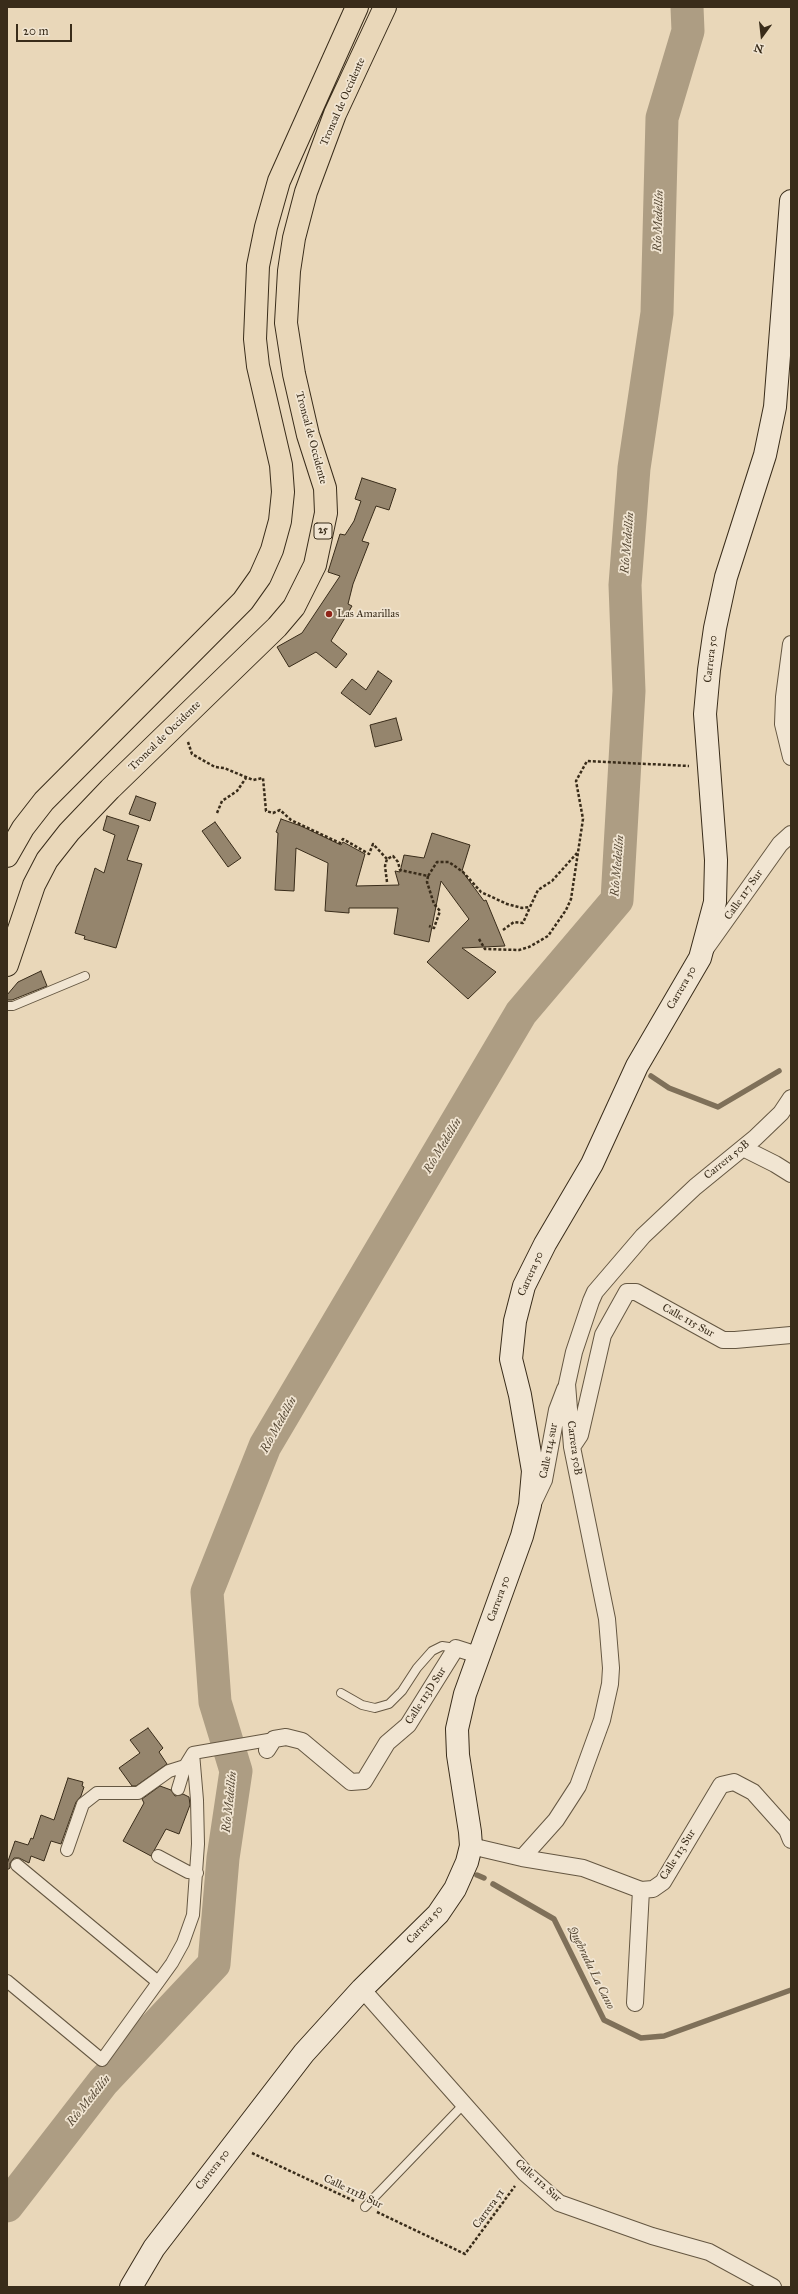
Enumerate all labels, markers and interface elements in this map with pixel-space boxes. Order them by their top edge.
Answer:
scale bar [18,16,74,42]
north arrow [742,16,782,56]
text: 20 m [23,24,49,38]
text: N [753,41,765,56]
street label: Troncal de Occidente [318,56,368,148]
water label: Río Medellín [651,190,667,252]
street label: Troncal de Occidente [292,390,330,486]
water label: Río Medellín [618,512,638,574]
road number: 25 [314,523,332,539]
place label: Las Amarillas [337,607,399,621]
marker: Las Amarillas [324,609,334,619]
street label: Carrera 50 [702,635,720,683]
street label: Troncal de Occidente [126,698,204,774]
water label: Río Medellín [608,835,628,897]
street label: Calle 117 Sur [722,867,766,923]
street label: Carrera 50 [664,964,700,1012]
water label: Río Medellín [421,1116,465,1176]
street label: Carrera 50B [702,1138,752,1182]
street label: Carrera 50 [515,1250,547,1298]
street label: Calle 115 Sur [660,1301,716,1341]
water label: Río Medellín [258,1395,300,1455]
street label: Carrera 50B [564,1420,584,1476]
street label: Calle 114 sur [537,1422,561,1480]
street label: Carrera 50 [485,1574,513,1624]
street label: Calle 113D Sur [403,1665,449,1727]
water label: Río Medellín [220,1771,240,1833]
street label: Calle 113 Sur [657,1827,699,1883]
street label: Carrera 50 [404,1903,446,1947]
water label: Quebrada La Cano [565,1924,617,2012]
water label: Río Medellín [64,2073,114,2129]
street label: Carrera 50 [193,2147,233,2193]
street label: Calle 112 Sur [512,2157,564,2205]
street label: Calle 111B Sur [321,2172,385,2212]
street label: Carrera 51 [470,2187,508,2231]

